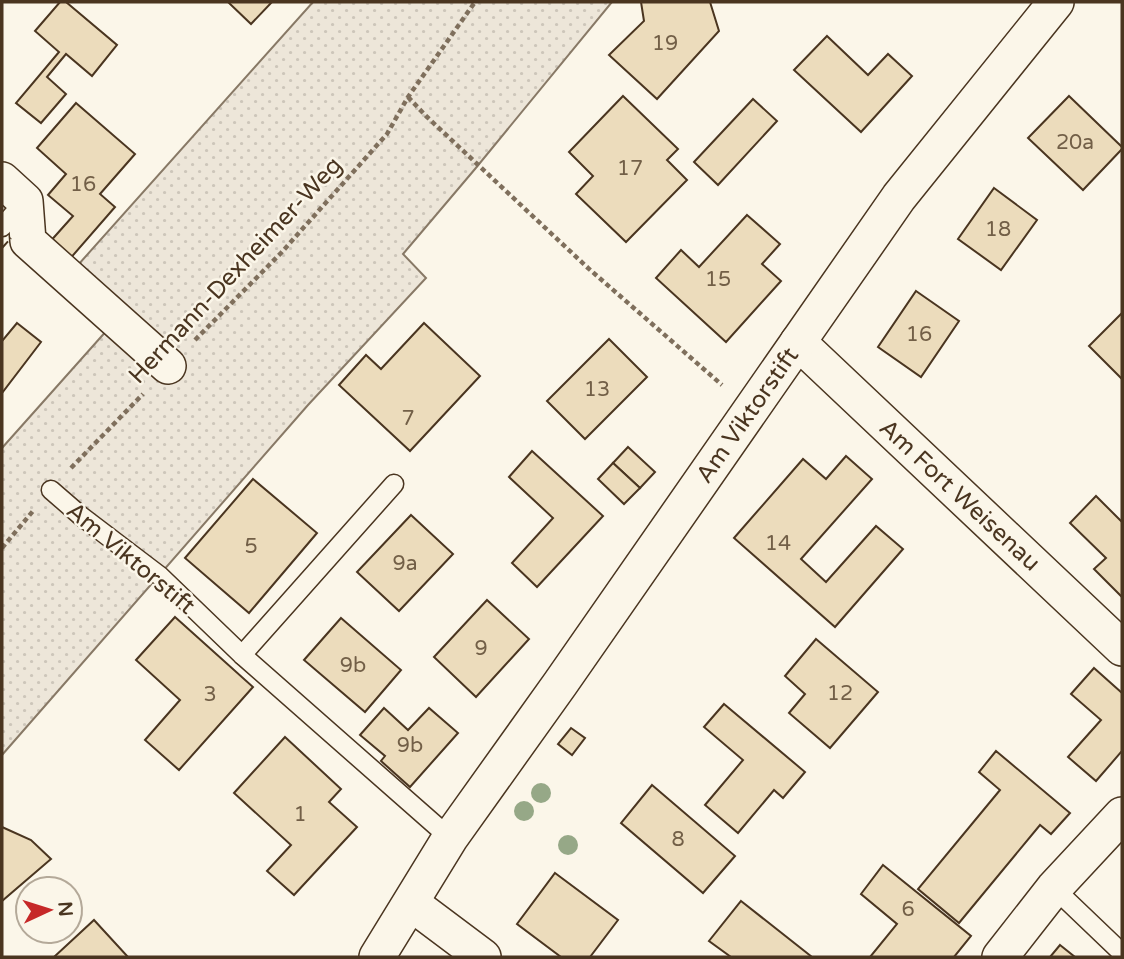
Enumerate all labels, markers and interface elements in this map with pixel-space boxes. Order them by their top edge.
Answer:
house number: 19 [652,31,678,56]
house number: 20a [1056,130,1094,155]
street label: Hermann-Dexheimer-Weg [123,151,348,390]
house number: 17 [617,156,643,181]
house number: 16 [70,172,96,197]
house number: 18 [985,217,1011,242]
house number: 15 [705,267,731,292]
house number: 16 [906,322,932,347]
street label: Am Viktorstift [690,342,805,489]
house number: 13 [584,377,610,402]
house number: 7 [401,406,415,431]
street label: Am Fort Weisenau [873,413,1046,577]
street label: Am Viktorstift [60,496,201,621]
house number: 14 [765,531,791,556]
house number: 5 [244,534,258,559]
house number: 9a [393,551,418,576]
house number: 9 [474,636,488,661]
house number: 9b [340,653,366,678]
house number: 12 [827,681,853,706]
house number: 3 [203,682,217,707]
house number: 9b [397,733,423,758]
house number: 1 [293,802,307,827]
house number: 8 [671,827,685,852]
north arrow [14,875,84,945]
house number: 6 [901,897,915,922]
text: N [53,901,76,917]

